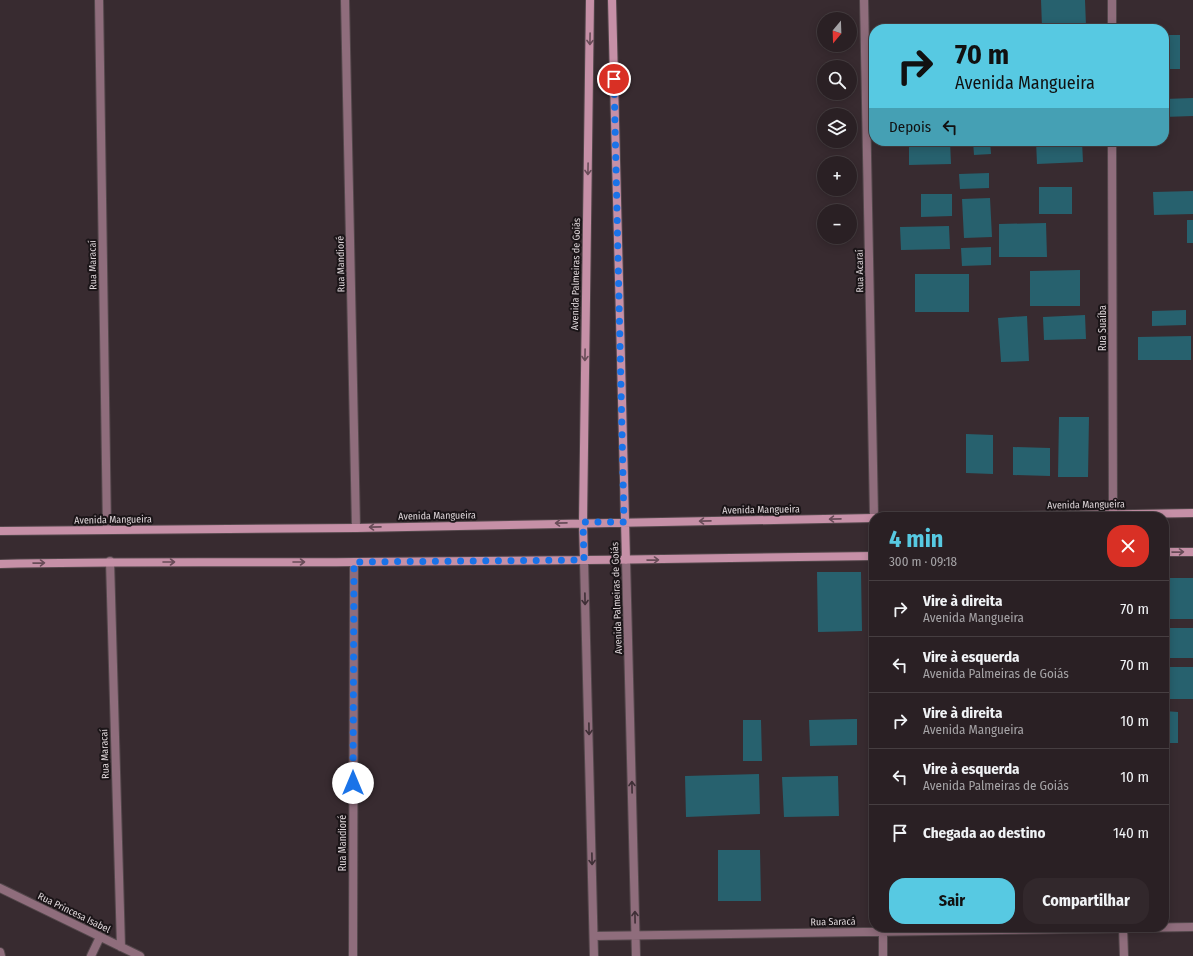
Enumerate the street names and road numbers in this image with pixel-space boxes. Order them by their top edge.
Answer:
street label: Avenida Palmeiras de Goiás [569,218,583,330]
street label: Rua Mandioré [335,236,347,292]
street label: Rua Maracaí [86,240,99,290]
street label: Rua Acaraí [853,249,866,293]
street label: Rua Suaíba [1096,305,1109,351]
street label: Avenida Mangueira [1047,498,1125,512]
street label: Avenida Mangueira [722,503,800,517]
street label: Avenida Mangueira [398,509,476,523]
street label: Avenida Mangueira [74,513,152,527]
street label: Avenida Palmeiras de Goiás [609,542,625,654]
street label: Rua Maracaí [97,729,112,779]
street label: Rua Mandioré [337,815,349,871]
street label: Rua Princesa Isabel [36,890,113,936]
street label: Rua Saracá [810,916,856,928]

